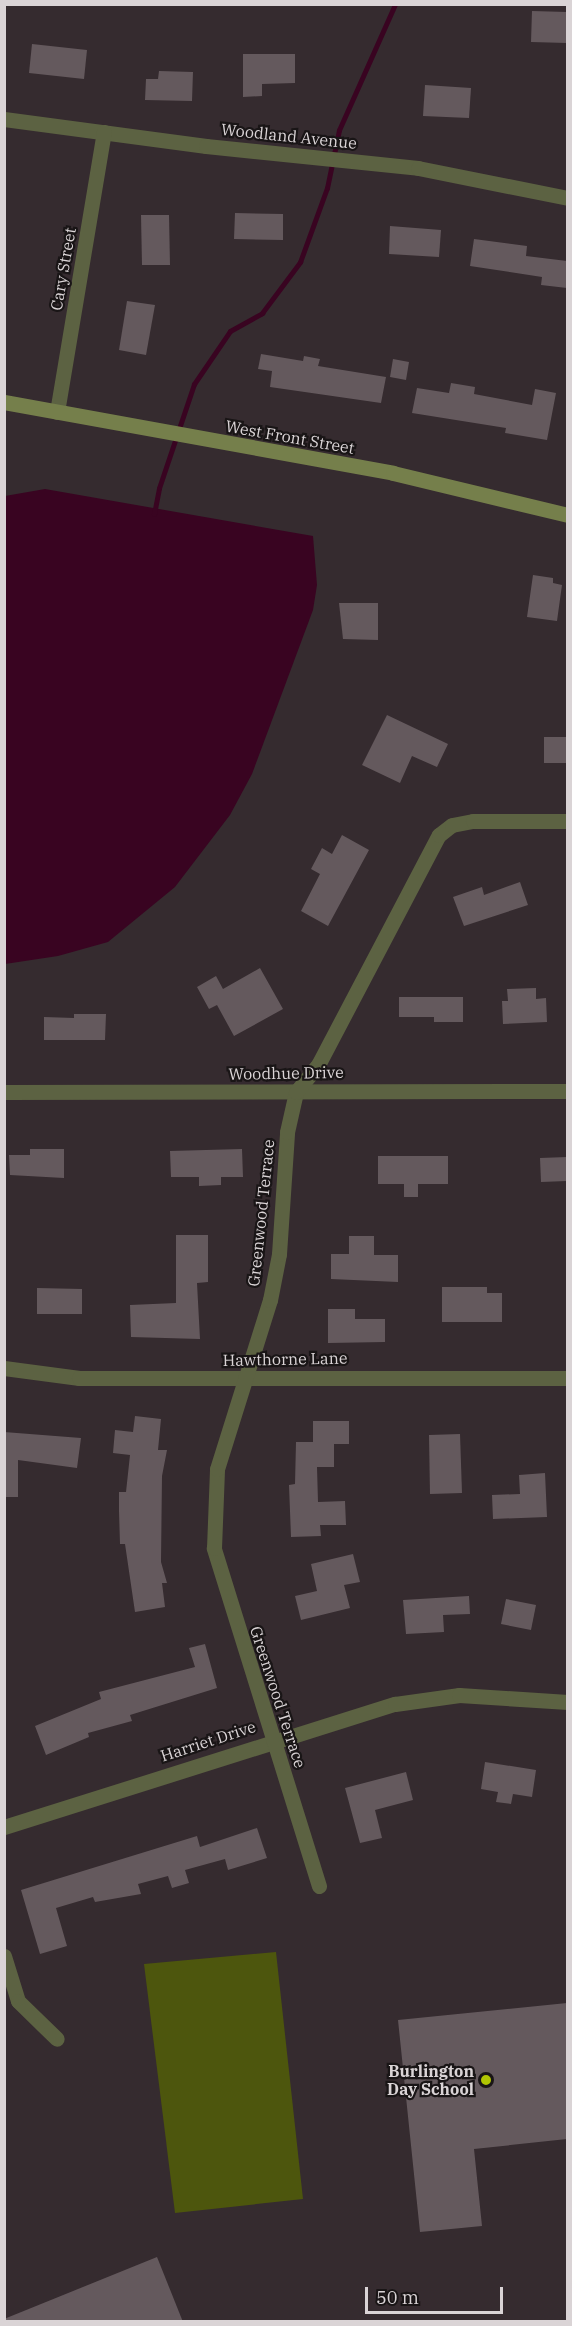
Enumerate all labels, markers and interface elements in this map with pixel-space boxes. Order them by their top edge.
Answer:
street label: Woodland Avenue [220,119,358,153]
street label: Cary Street [46,226,80,312]
street label: West Front Street [224,416,356,458]
street label: Woodhue Drive [228,1062,344,1084]
street label: Greenwood Terrace [244,1138,278,1288]
street label: Hawthorne Lane [222,1348,348,1370]
street label: Greenwood Terrace [246,1624,310,1770]
street label: Harriet Drive [158,1717,258,1765]
place label: Burlington Day School [387,2061,474,2099]
marker: Burlington Day School [479,2073,493,2087]
scale bar [368,2275,506,2313]
text: 50 m [376,2286,419,2309]

